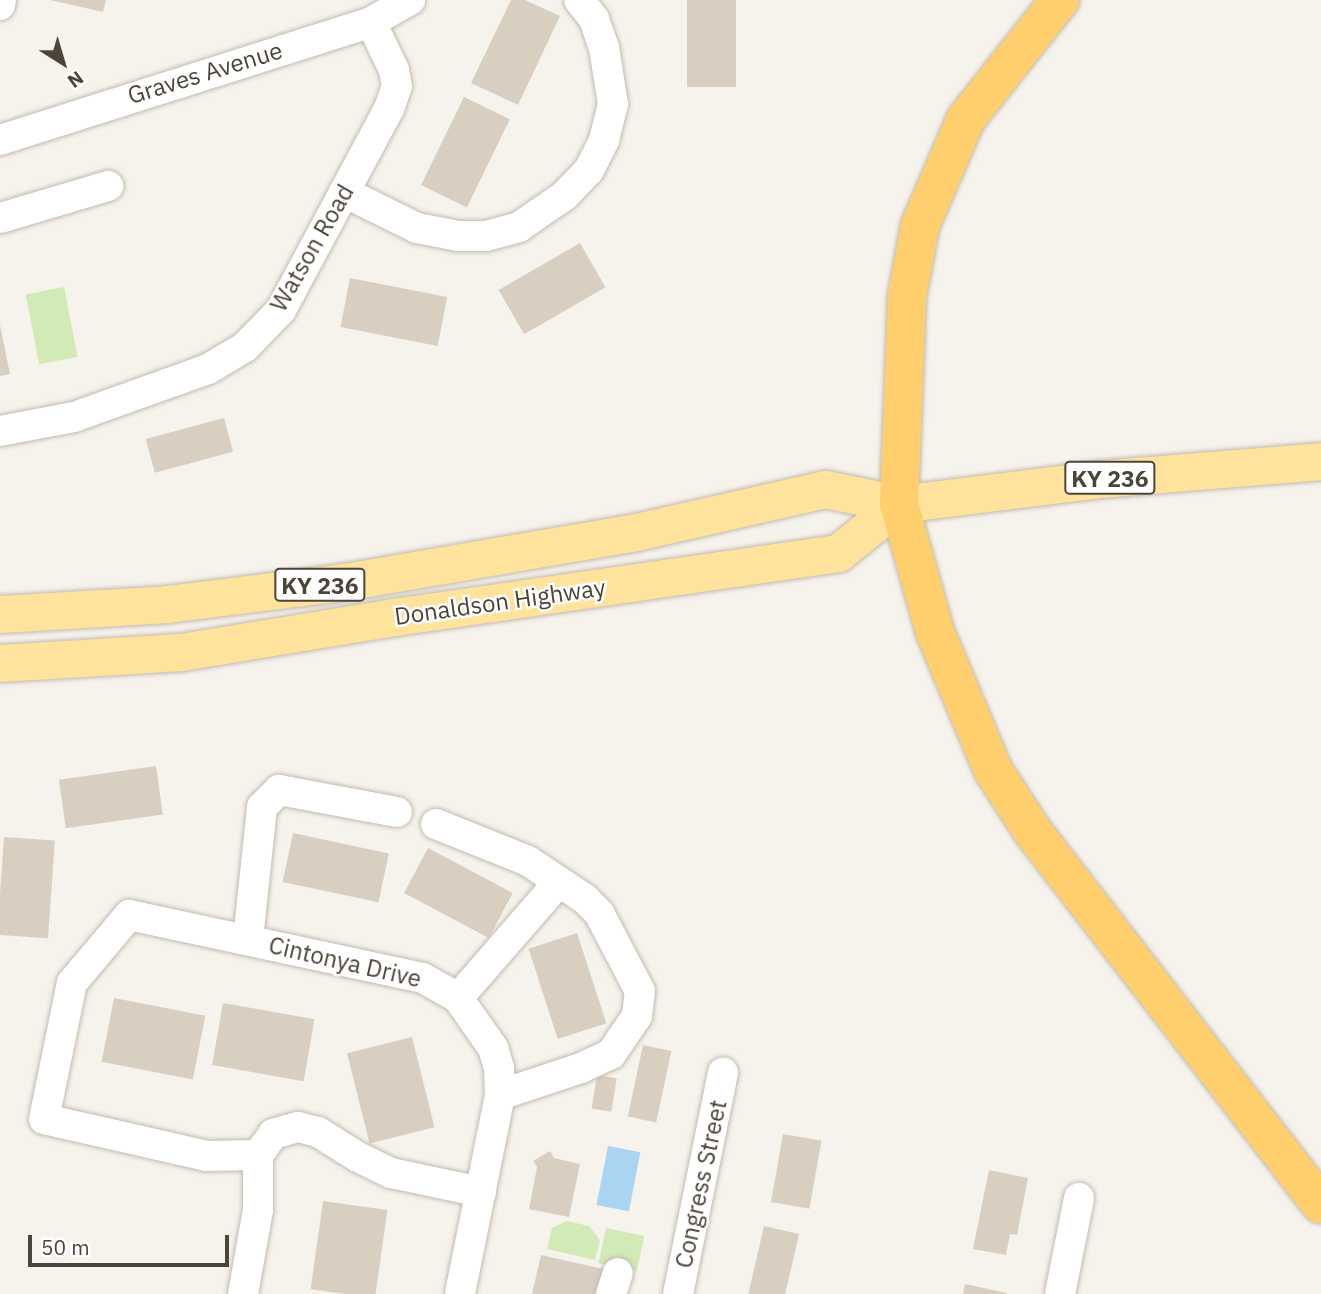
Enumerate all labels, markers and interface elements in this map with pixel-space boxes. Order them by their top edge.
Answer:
north arrow [28,28,98,98]
street label: Graves Avenue [124,36,286,110]
text: N [63,66,88,93]
street label: Watson Road [264,179,360,317]
road number: KY 236 [1063,458,1157,498]
road number: KY 236 [273,566,367,604]
street label: Donaldson Highway [393,573,607,631]
street label: Cintonya Drive [266,930,424,994]
street label: Congress Street [669,1097,733,1271]
scale bar [32,1220,233,1264]
text: 50 m [41,1233,90,1261]

